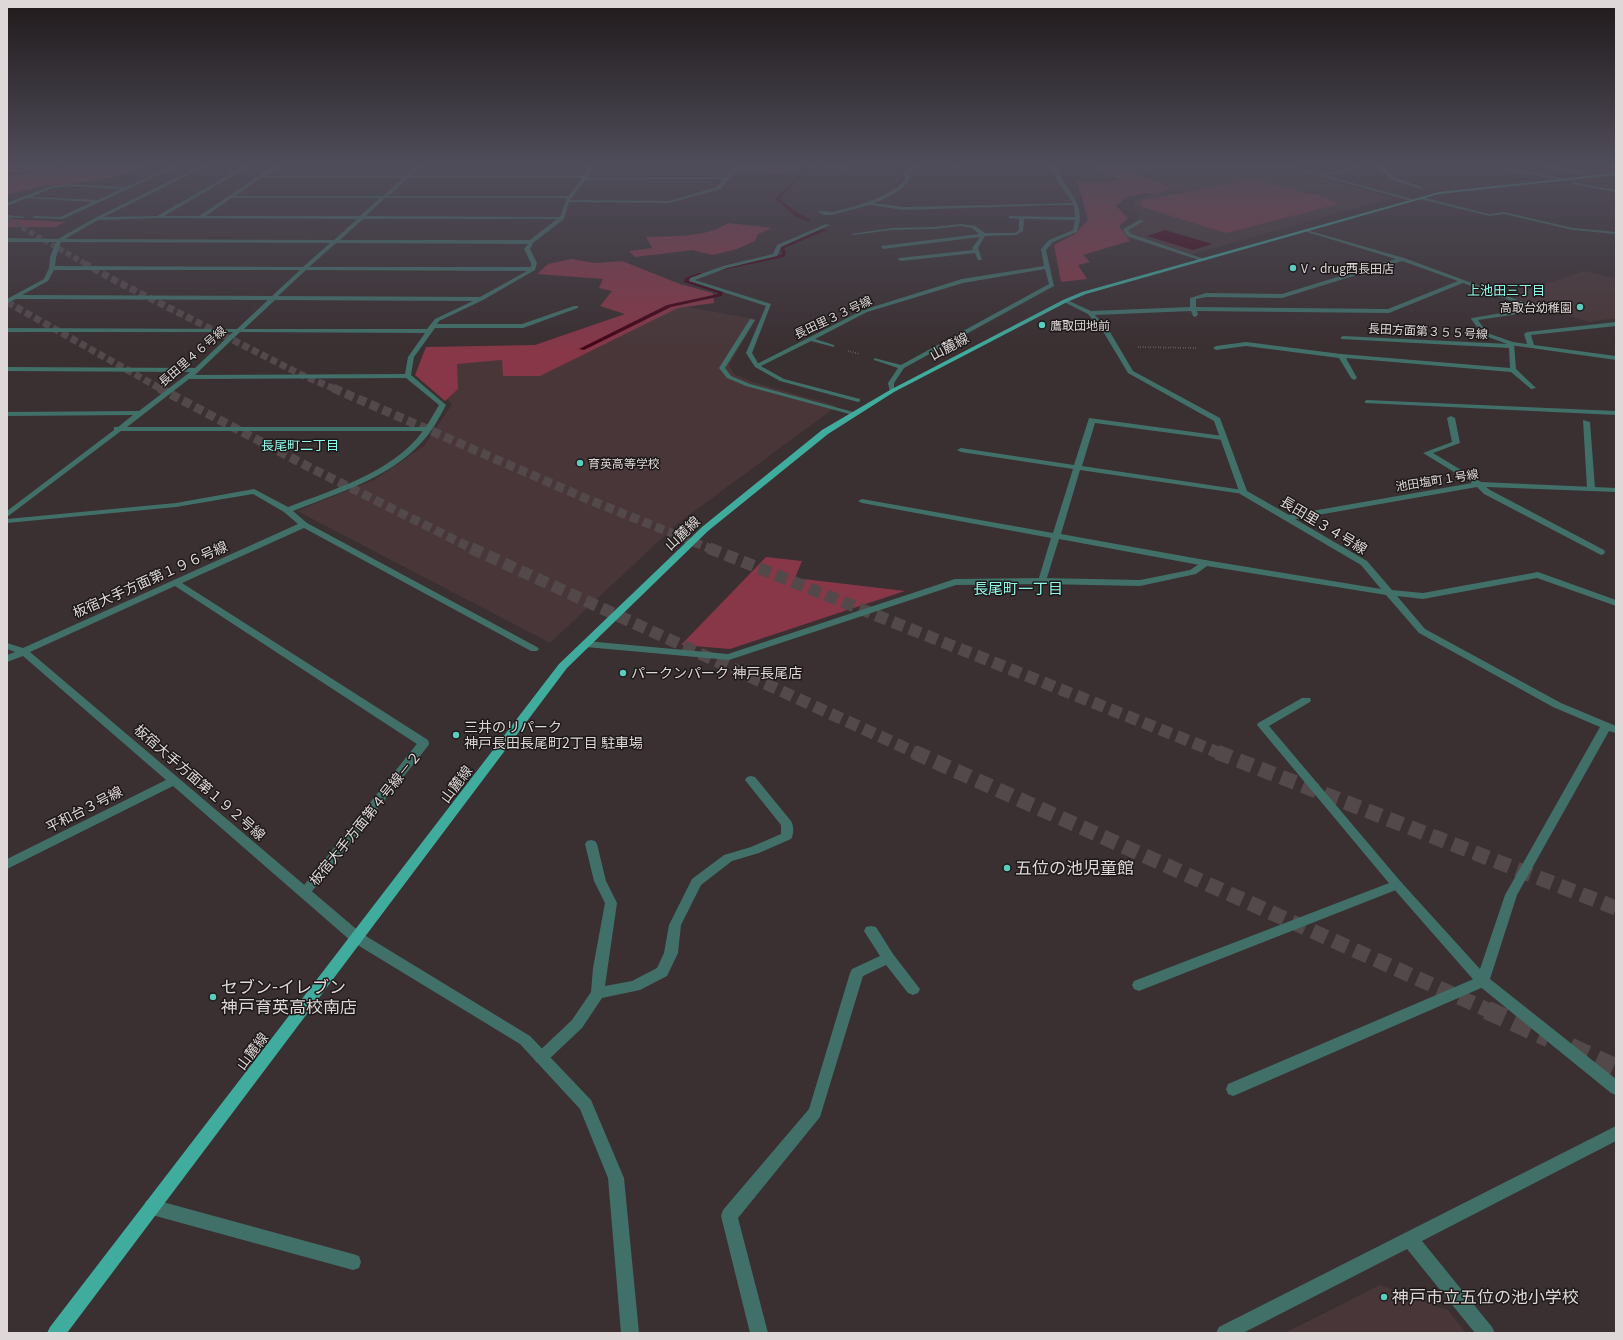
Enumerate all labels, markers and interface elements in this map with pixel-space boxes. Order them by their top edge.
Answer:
place label: V・drug西長田店 [1301,261,1394,275]
marker: V・drug西長田店 [1288,263,1298,273]
district label: 上池田三丁目 [1467,282,1545,298]
street label: 長田里３３号線 [792,293,874,341]
place label: 高取台幼稚園 [1500,300,1572,314]
marker: 高取台幼稚園 [1575,302,1585,312]
place label: 鷹取団地前 [1050,318,1110,332]
marker: 鷹取団地前 [1037,320,1047,330]
street label: 長田方面第３５５号線 [1368,321,1488,341]
street label: 長田里４６号線 [156,323,228,389]
street label: 山麓線 [927,329,971,363]
district label: 長尾町二丁目 [261,437,339,453]
place label: 育英高等学校 [588,456,660,470]
marker: 育英高等学校 [575,458,585,468]
street label: 池田塩町１号線 [1394,466,1480,494]
street label: 長田里３４号線 [1278,493,1370,557]
street label: 山麓線 [661,513,703,553]
street label: 板宿大手方面第１９６号線 [70,537,230,621]
district label: 長尾町一丁目 [973,579,1063,597]
place label: パークンパーク 神戸長尾店 [631,665,802,681]
marker: パークンパーク 神戸長尾店 [618,668,628,678]
place label: 三井のリパーク 神戸長田長尾町2丁目 駐車場 [464,719,643,752]
street label: 板宿大手方面第１９２号線 [131,721,269,843]
marker: 三井のリパーク 神戸長田長尾町2丁目 駐車場 [451,730,461,740]
street label: 板宿大手方面第４号線－２ [306,747,424,889]
street label: 山麓線 [437,762,475,806]
street label: 平和台３号線 [43,782,125,836]
place label: 五位の池児童館 [1015,858,1134,878]
marker: 五位の池児童館 [1002,863,1012,873]
place label: セブン-イレブン 神戸育英高校南店 [221,977,357,1017]
marker: セブン-イレブン 神戸育英高校南店 [208,992,218,1002]
street label: 山麓線 [233,1029,271,1073]
place label: 神戸市立五位の池小学校 [1392,1287,1579,1307]
marker: 神戸市立五位の池小学校 [1379,1292,1389,1302]

